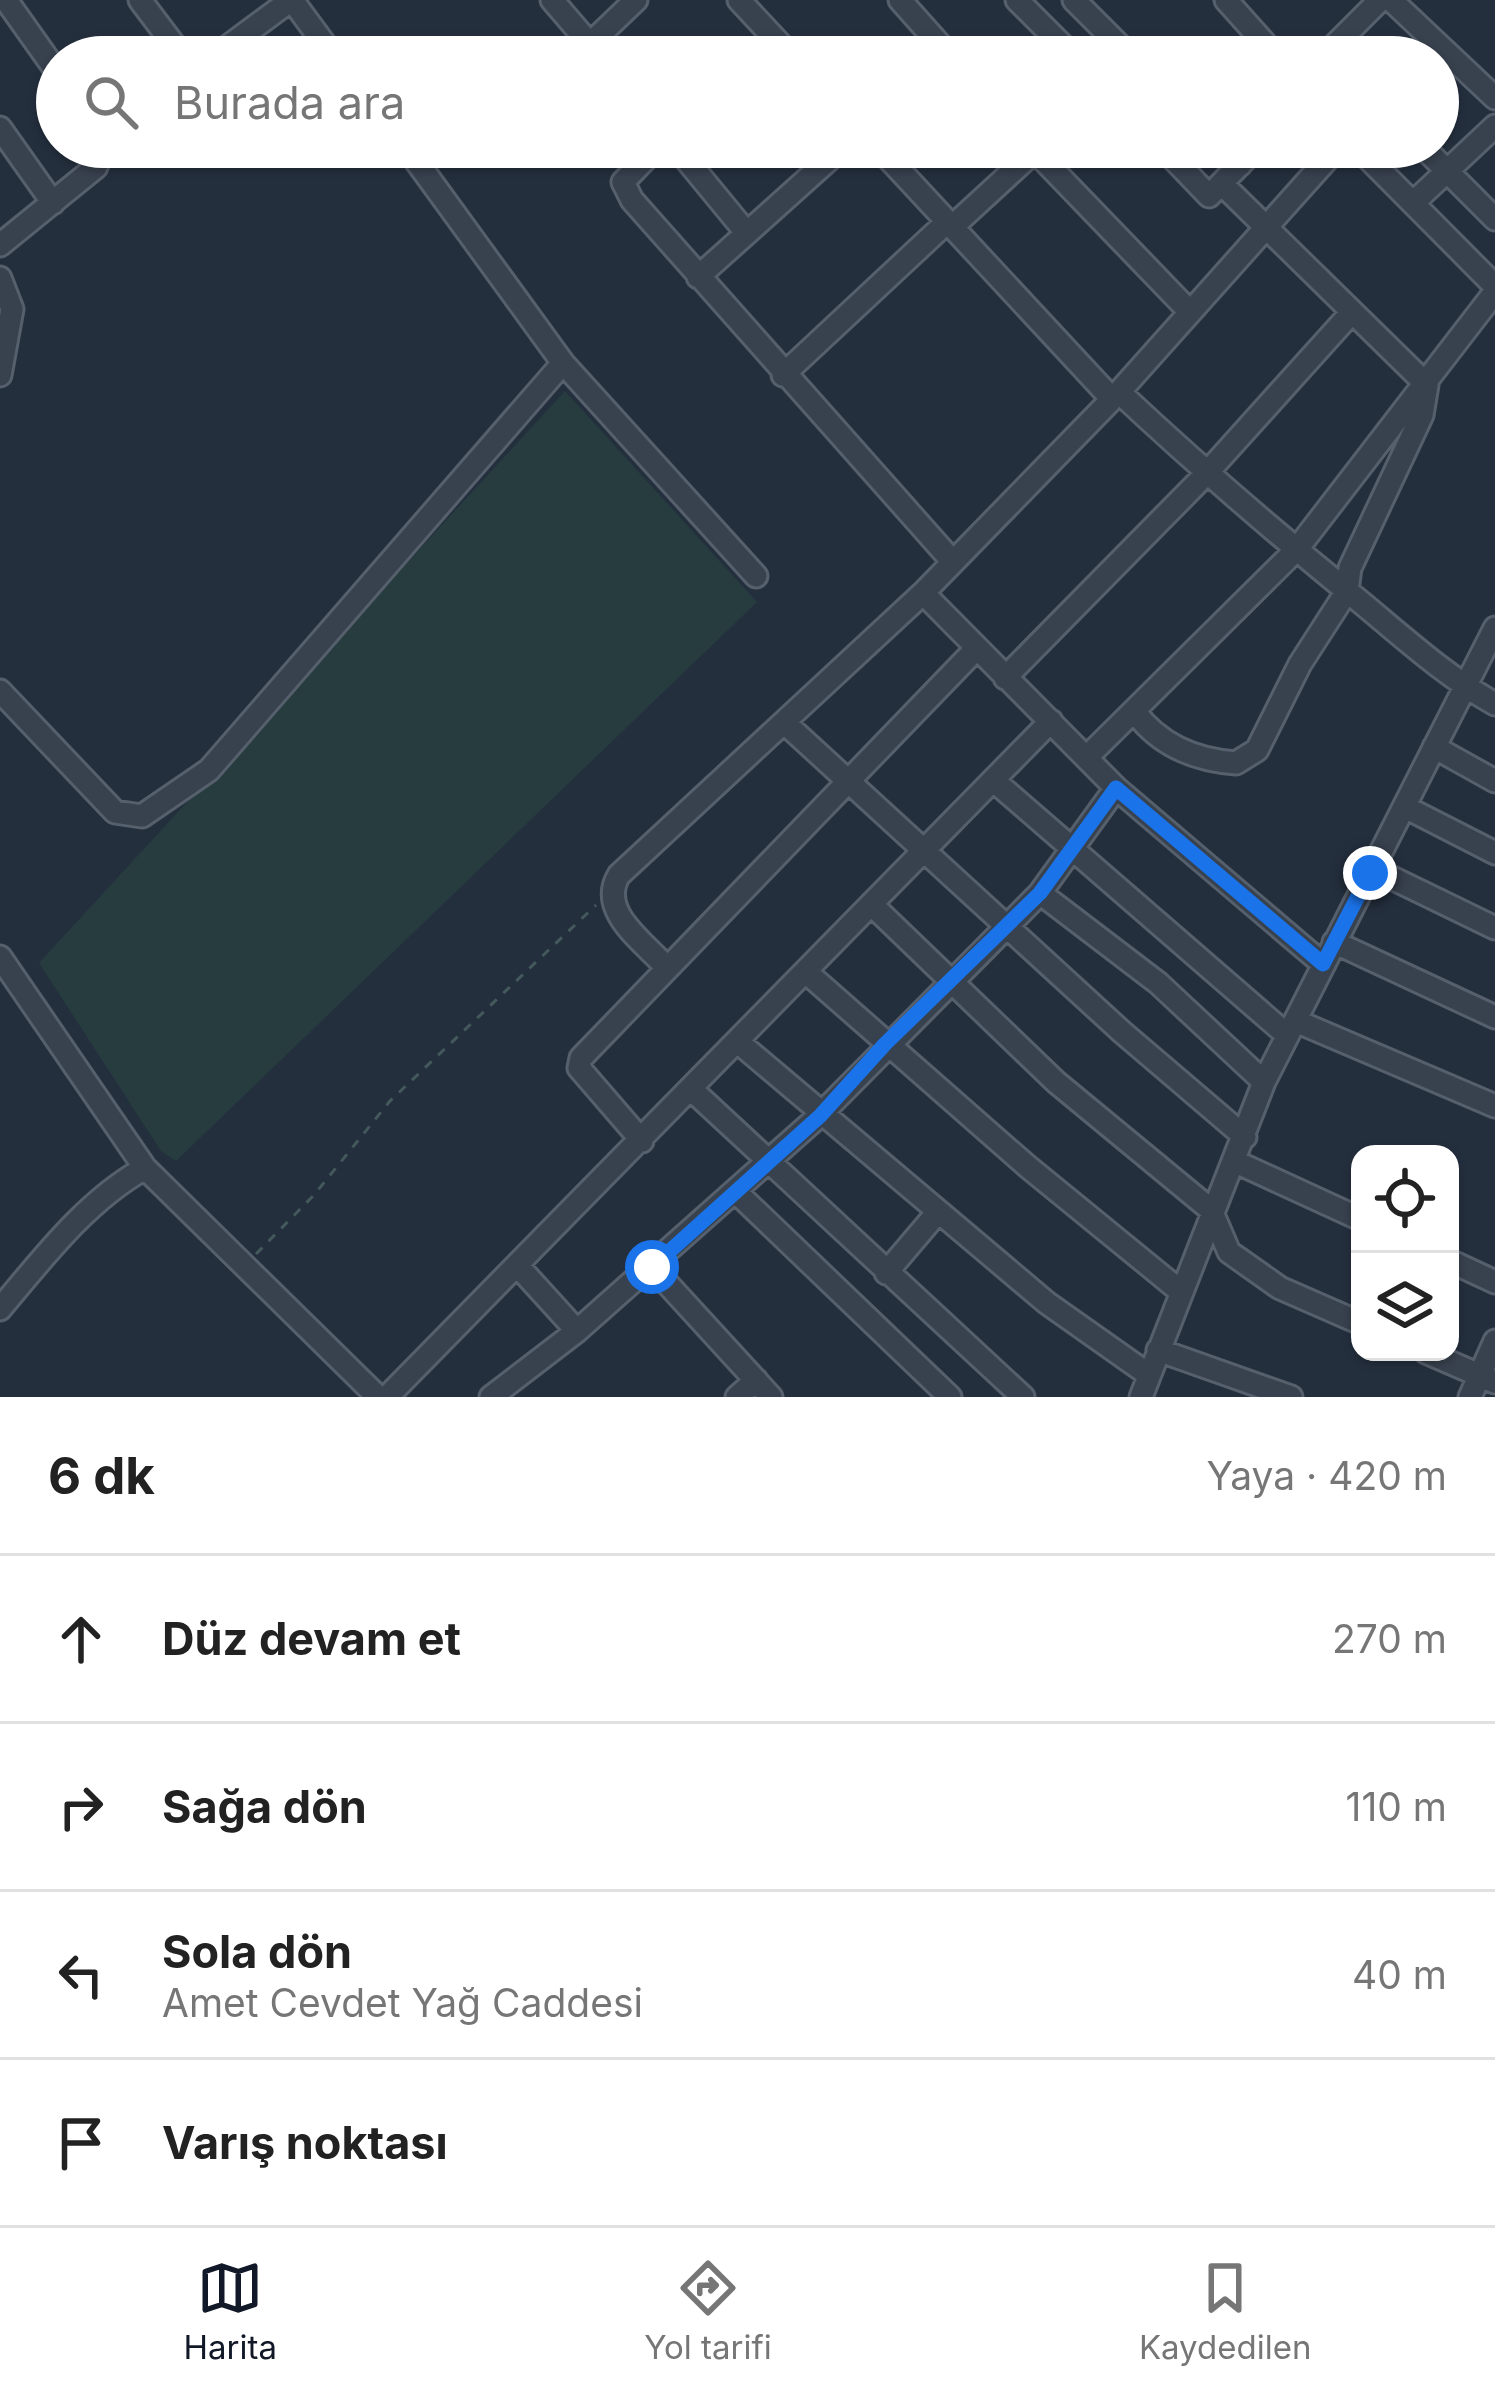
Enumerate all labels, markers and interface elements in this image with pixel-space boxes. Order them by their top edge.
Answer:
search box [36,36,1459,168]
icon: search [78,69,144,135]
text: Burada ara [174,75,405,130]
route end [1343,846,1397,900]
map controls [1351,1145,1459,1361]
button: locate [1351,1145,1459,1253]
route start [625,1240,679,1294]
button: layers [1351,1253,1459,1361]
text: 6 dk [48,1445,155,1506]
text: Yaya · 420 m [1206,1452,1447,1499]
icon: ahead [48,1606,114,1672]
text: Düz devam et [162,1611,461,1666]
text: 270 m [1332,1615,1447,1662]
icon: right [48,1774,114,1840]
text: Sağa dön [162,1779,367,1834]
text: 110 m [1346,1783,1447,1830]
text: Sola dön [162,1924,352,1979]
icon: left [48,1942,114,2008]
text: 40 m [1352,1951,1447,1998]
text: Amet Cevdet Yağ Caddesi [162,1979,643,2026]
icon: arrive [48,2110,114,2176]
text: Varış noktası [162,2115,448,2170]
tab: Harita [184,2255,277,2367]
tab: Yol tarifi [644,2255,772,2367]
tab: Kaydedilen [1139,2255,1311,2367]

